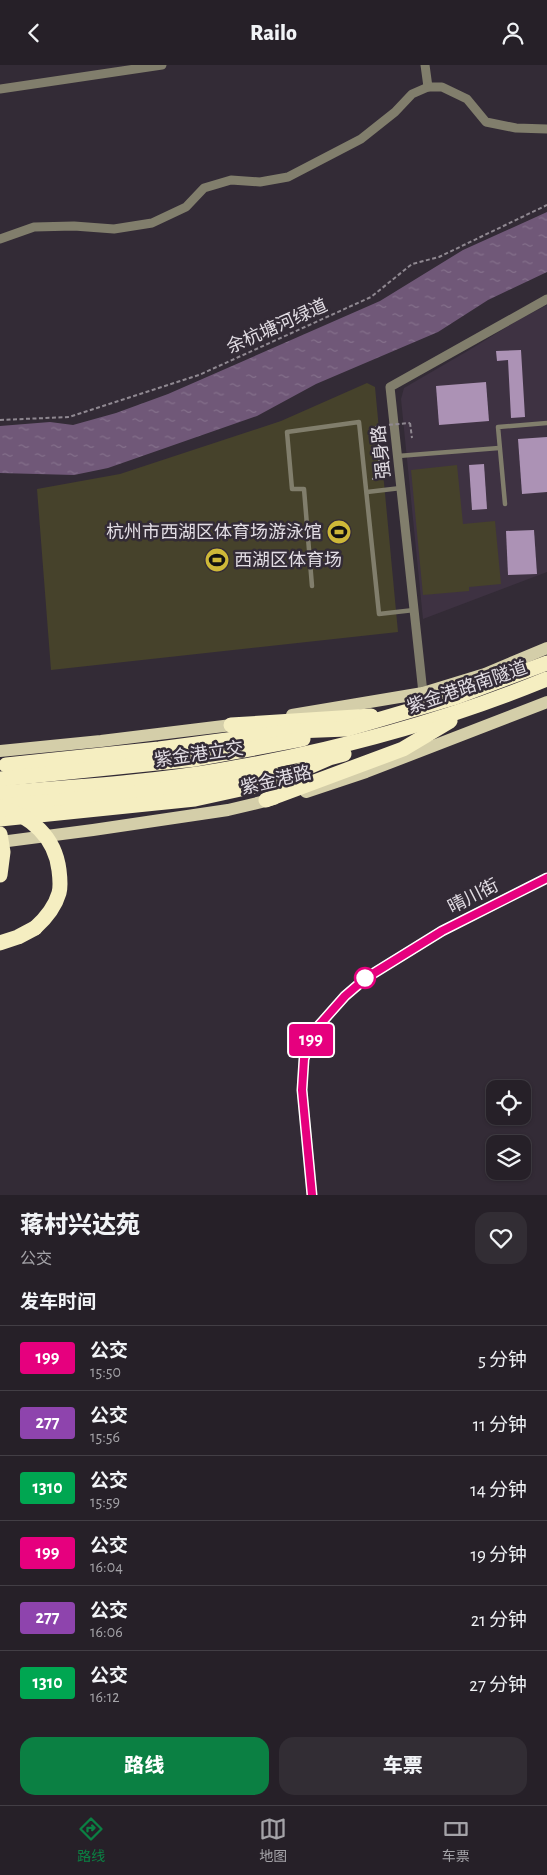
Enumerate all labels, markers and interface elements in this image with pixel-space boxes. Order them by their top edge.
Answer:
icon: back [20,19,48,47]
icon: person [499,19,527,47]
text: Railo [250,22,297,44]
street label: 余杭塘河绿道 [224,295,330,357]
street label: 强身路 [368,424,394,480]
sports icon: 杭州市西湖区体育场游泳馆 [326,519,352,545]
place label: 杭州市西湖区体育场游泳馆 [106,522,322,542]
sports icon: 西湖区体育场 [204,547,230,573]
place label: 西湖区体育场 [234,550,342,570]
street label: 紫金港路南隧道 [404,657,530,717]
street label: 紫金港立交 [153,738,245,770]
street label: 紫金港路 [239,762,313,798]
street label: 晴川街 [444,875,502,917]
unlabelled marker [354,967,376,989]
line badge: 199 [282,1024,340,1056]
text: 199 [299,1031,323,1049]
map controls [486,1080,531,1180]
button: locate [486,1080,531,1125]
button: layers [486,1135,531,1180]
button: heart [475,1212,527,1264]
text: 蒋村兴达苑 [20,1214,140,1238]
text: 公交 [20,1251,52,1267]
text: 发车时间 [20,1293,96,1312]
text: 公交 [90,1342,128,1361]
text: 199 [36,1349,59,1367]
text: 5 分钟 [478,1351,527,1370]
text: 15:50 [90,1364,121,1380]
text: 公交 [90,1407,128,1426]
text: 277 [35,1414,60,1432]
text: 11 分钟 [473,1416,527,1435]
text: 15:56 [90,1429,120,1445]
text: 公交 [90,1472,128,1491]
text: 1310 [32,1479,63,1497]
text: 14 分钟 [470,1481,527,1500]
text: 15:59 [90,1494,120,1510]
text: 公交 [90,1537,128,1556]
text: 199 [36,1544,59,1562]
text: 19 分钟 [470,1546,527,1565]
text: 16:04 [90,1559,123,1575]
text: 公交 [90,1602,128,1621]
text: 277 [35,1609,60,1627]
text: 21 分钟 [471,1611,527,1630]
text: 16:06 [90,1624,123,1640]
text: 公交 [90,1667,128,1686]
text: 1310 [32,1674,63,1692]
text: 27 分钟 [469,1676,527,1695]
text: 16:12 [90,1689,119,1705]
button: 路线 [20,1737,269,1795]
button: 车票 [279,1737,527,1795]
tab: 路线 [77,1815,105,1866]
tab: 地图 [259,1815,287,1866]
tab: 车票 [442,1815,470,1866]

